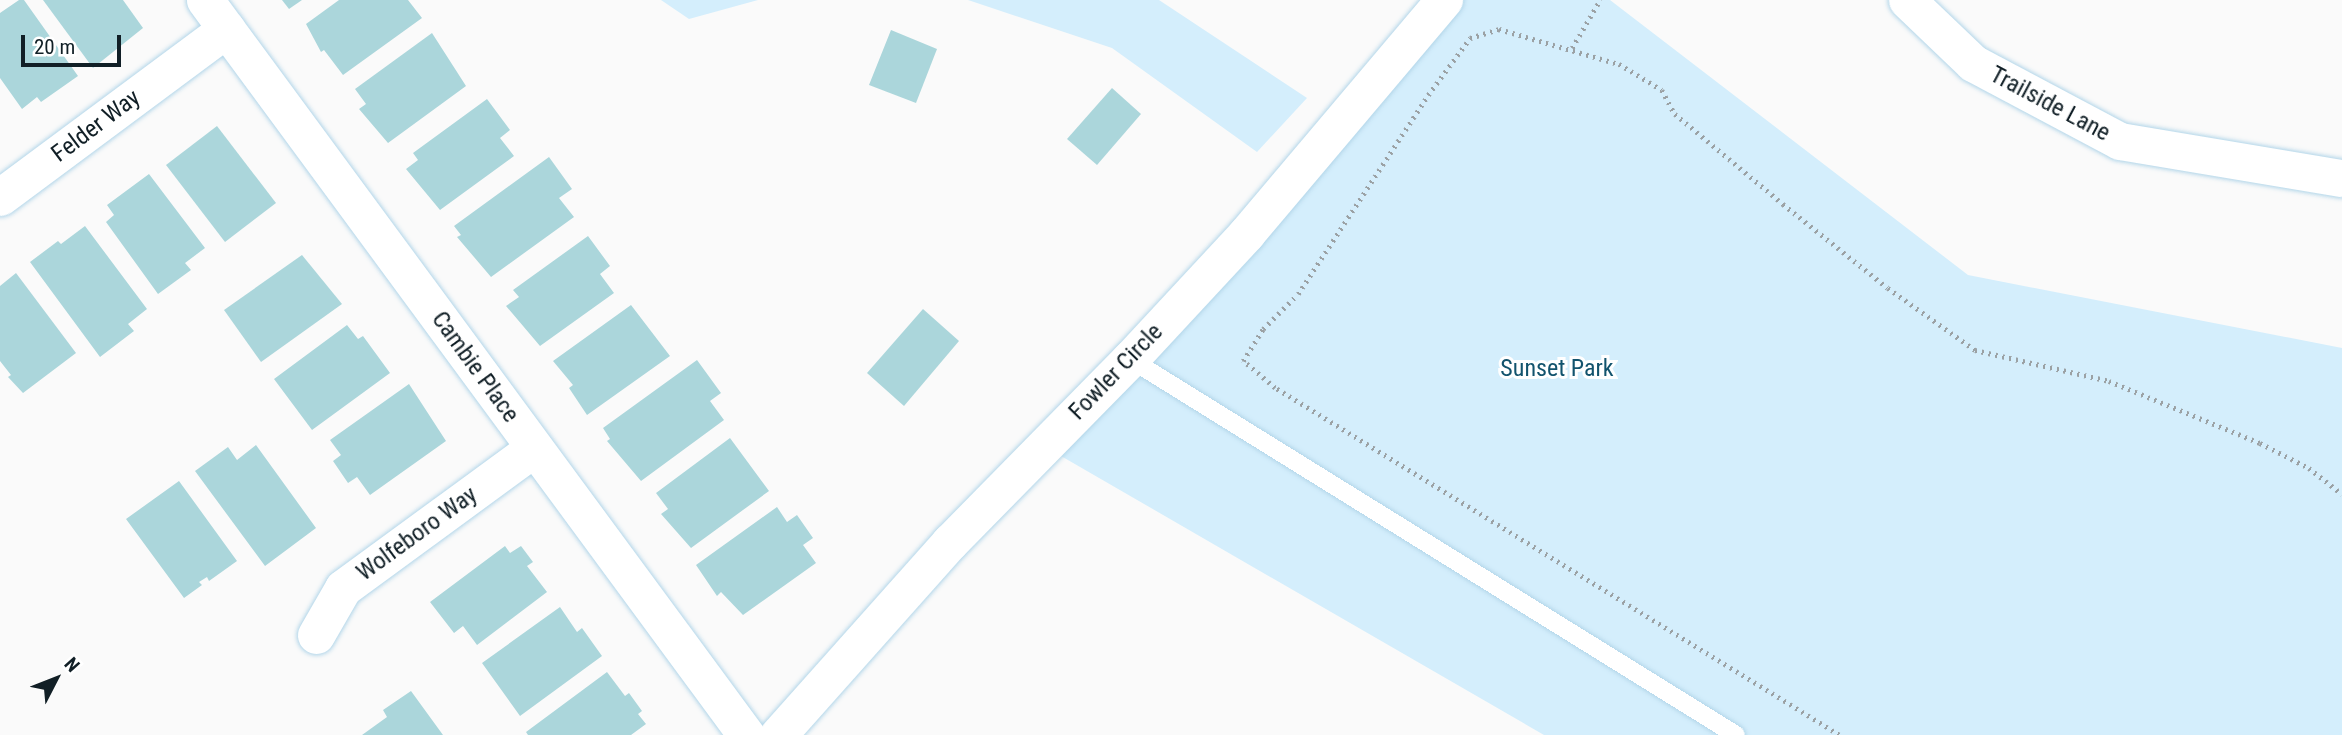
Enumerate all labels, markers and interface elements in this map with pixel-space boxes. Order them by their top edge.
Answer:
scale bar [24,21,124,65]
text: 20 m [34,35,75,59]
street label: Trailside Lane [1985,60,2115,148]
street label: Felder Way [46,83,146,169]
street label: Cambie Place [425,306,525,428]
street label: Fowler Circle [1063,318,1169,426]
park label: Sunset Park [1500,355,1614,383]
street label: Wolfeboro Way [351,481,483,587]
north arrow [21,644,91,714]
text: N [60,653,84,677]

